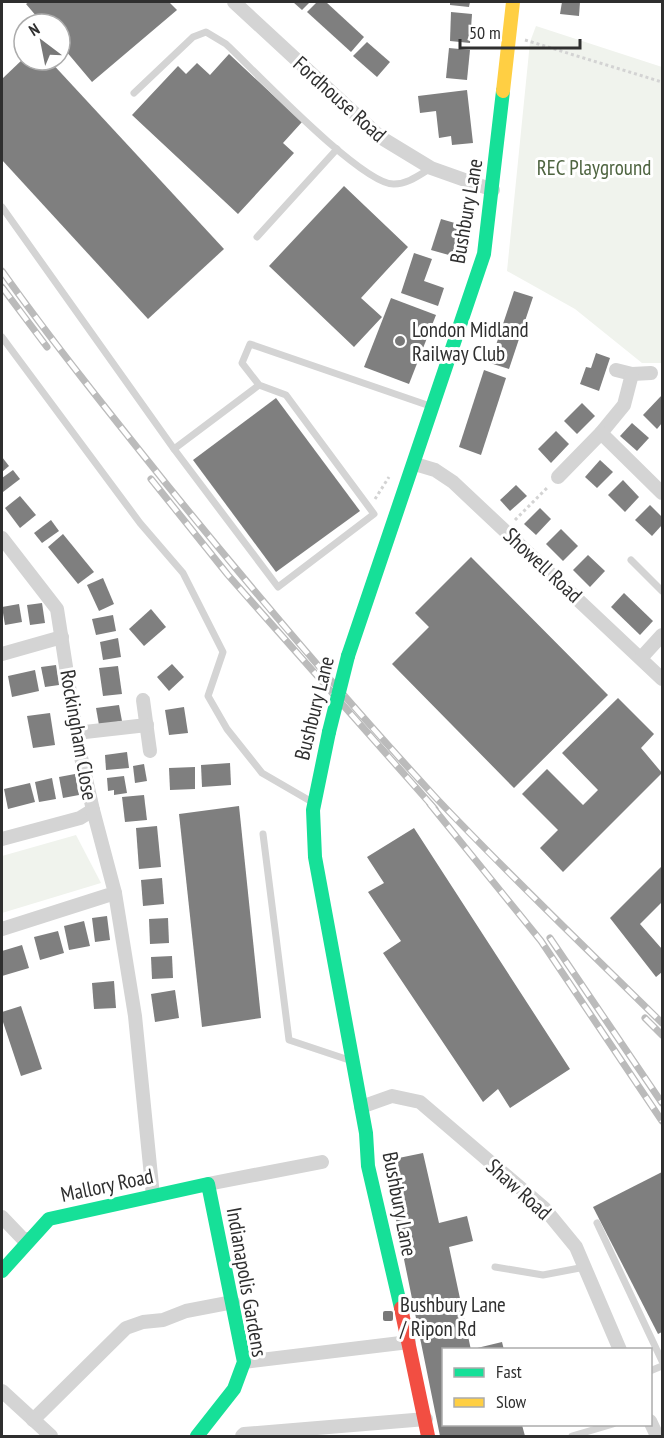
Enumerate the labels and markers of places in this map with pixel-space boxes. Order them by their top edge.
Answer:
place label: London Midland Railway Club [412,316,529,367]
marker: London Midland Railway Club [393,334,407,348]
place label: Bushbury Lane / Ripon Rd [399,1291,506,1342]
marker: Bushbury Lane / Ripon Rd [381,1309,395,1323]

